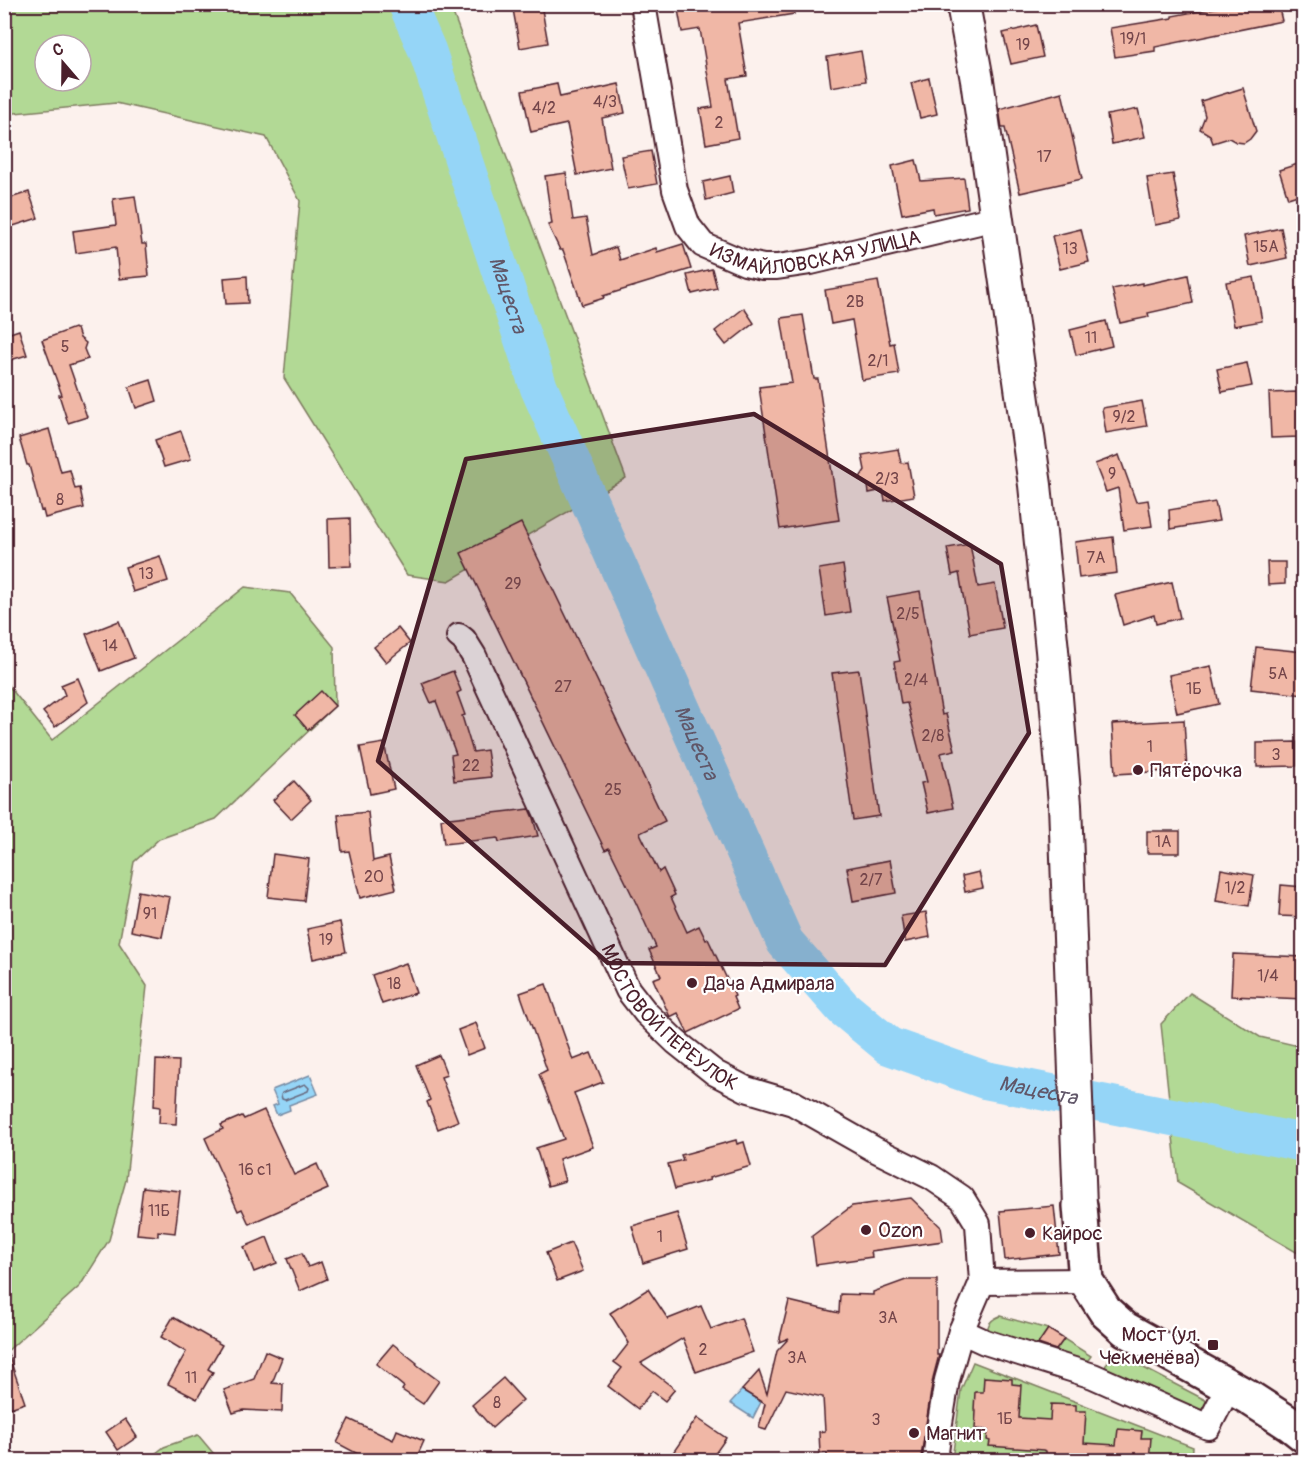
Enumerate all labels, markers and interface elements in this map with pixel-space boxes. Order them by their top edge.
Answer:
house number: 19/1 [1120,29,1146,49]
north arrow [33,33,93,93]
house number: 19 [1016,35,1030,55]
text: С [50,39,66,61]
house number: 4/3 [593,92,617,112]
house number: 4/2 [532,98,556,118]
house number: 2 [715,113,724,133]
house number: 17 [1037,147,1052,167]
street label: ИЗМАЙЛОВСКАЯ УЛИЦА [706,224,923,280]
house number: 15А [1253,237,1279,257]
house number: 13 [1062,239,1078,259]
water label: Мацеста [483,253,534,338]
house number: 2В [846,292,864,312]
house number: 11 [1085,328,1097,348]
house number: 5 [61,337,69,357]
house number: 2/1 [868,351,888,371]
house number: 9/2 [1113,407,1136,427]
house number: 9 [1108,464,1116,484]
house number: 2/3 [875,469,899,489]
house number: 8 [56,490,64,510]
house number: 7А [1087,548,1105,568]
house number: 13 [138,564,154,584]
house number: 29 [504,574,522,594]
house number: 2/5 [896,604,920,624]
house number: 14 [102,636,118,656]
house number: 5А [1268,664,1288,684]
house number: 2/4 [904,670,928,690]
house number: 27 [554,677,572,697]
house number: 1Б [1186,679,1202,699]
water label: Мацеста [668,701,725,785]
house number: 2/8 [922,726,944,746]
house number: 1 [1147,737,1153,757]
house number: 3 [1272,745,1281,765]
house number: 22 [462,756,480,776]
place label: Пятёрочка [1150,758,1242,783]
marker: Пятёрочка [1131,763,1145,777]
house number: 25 [604,780,622,800]
house number: 1А [1155,832,1171,852]
house number: 20 [364,867,384,887]
house number: 2/7 [859,870,883,890]
house number: 1/2 [1225,878,1246,898]
house number: 91 [143,904,157,924]
house number: 19 [319,930,333,950]
street label: МОСТОВОЙ ПЕРЕУЛОК [596,940,742,1095]
house number: 1/4 [1257,966,1279,986]
place label: Дача Адмирала [703,971,835,996]
house number: 18 [387,974,401,994]
marker: Дача Адмирала [685,976,699,990]
water label: Мацеста [997,1070,1081,1112]
house number: 16 с1 [238,1160,272,1180]
house number: 11Б [148,1201,170,1221]
place label: Ozon [878,1218,923,1243]
place label: Кайрос [1042,1221,1103,1246]
marker: Ozon [859,1223,873,1237]
marker: Кайрос [1023,1226,1037,1240]
house number: 1 [657,1227,663,1247]
house number: 3А [878,1308,898,1328]
place label: Мост (ул. Чекменёва) [1099,1322,1201,1370]
marker: Мост (ул. Чекменёва) [1206,1338,1220,1352]
house number: 2 [699,1340,708,1360]
house number: 3А [787,1348,807,1368]
house number: 11 [185,1368,197,1388]
house number: 8 [493,1393,501,1413]
house number: 1Б [997,1409,1013,1429]
house number: 3 [872,1410,881,1430]
place label: Магнит [926,1421,985,1446]
marker: Магнит [907,1426,921,1440]

